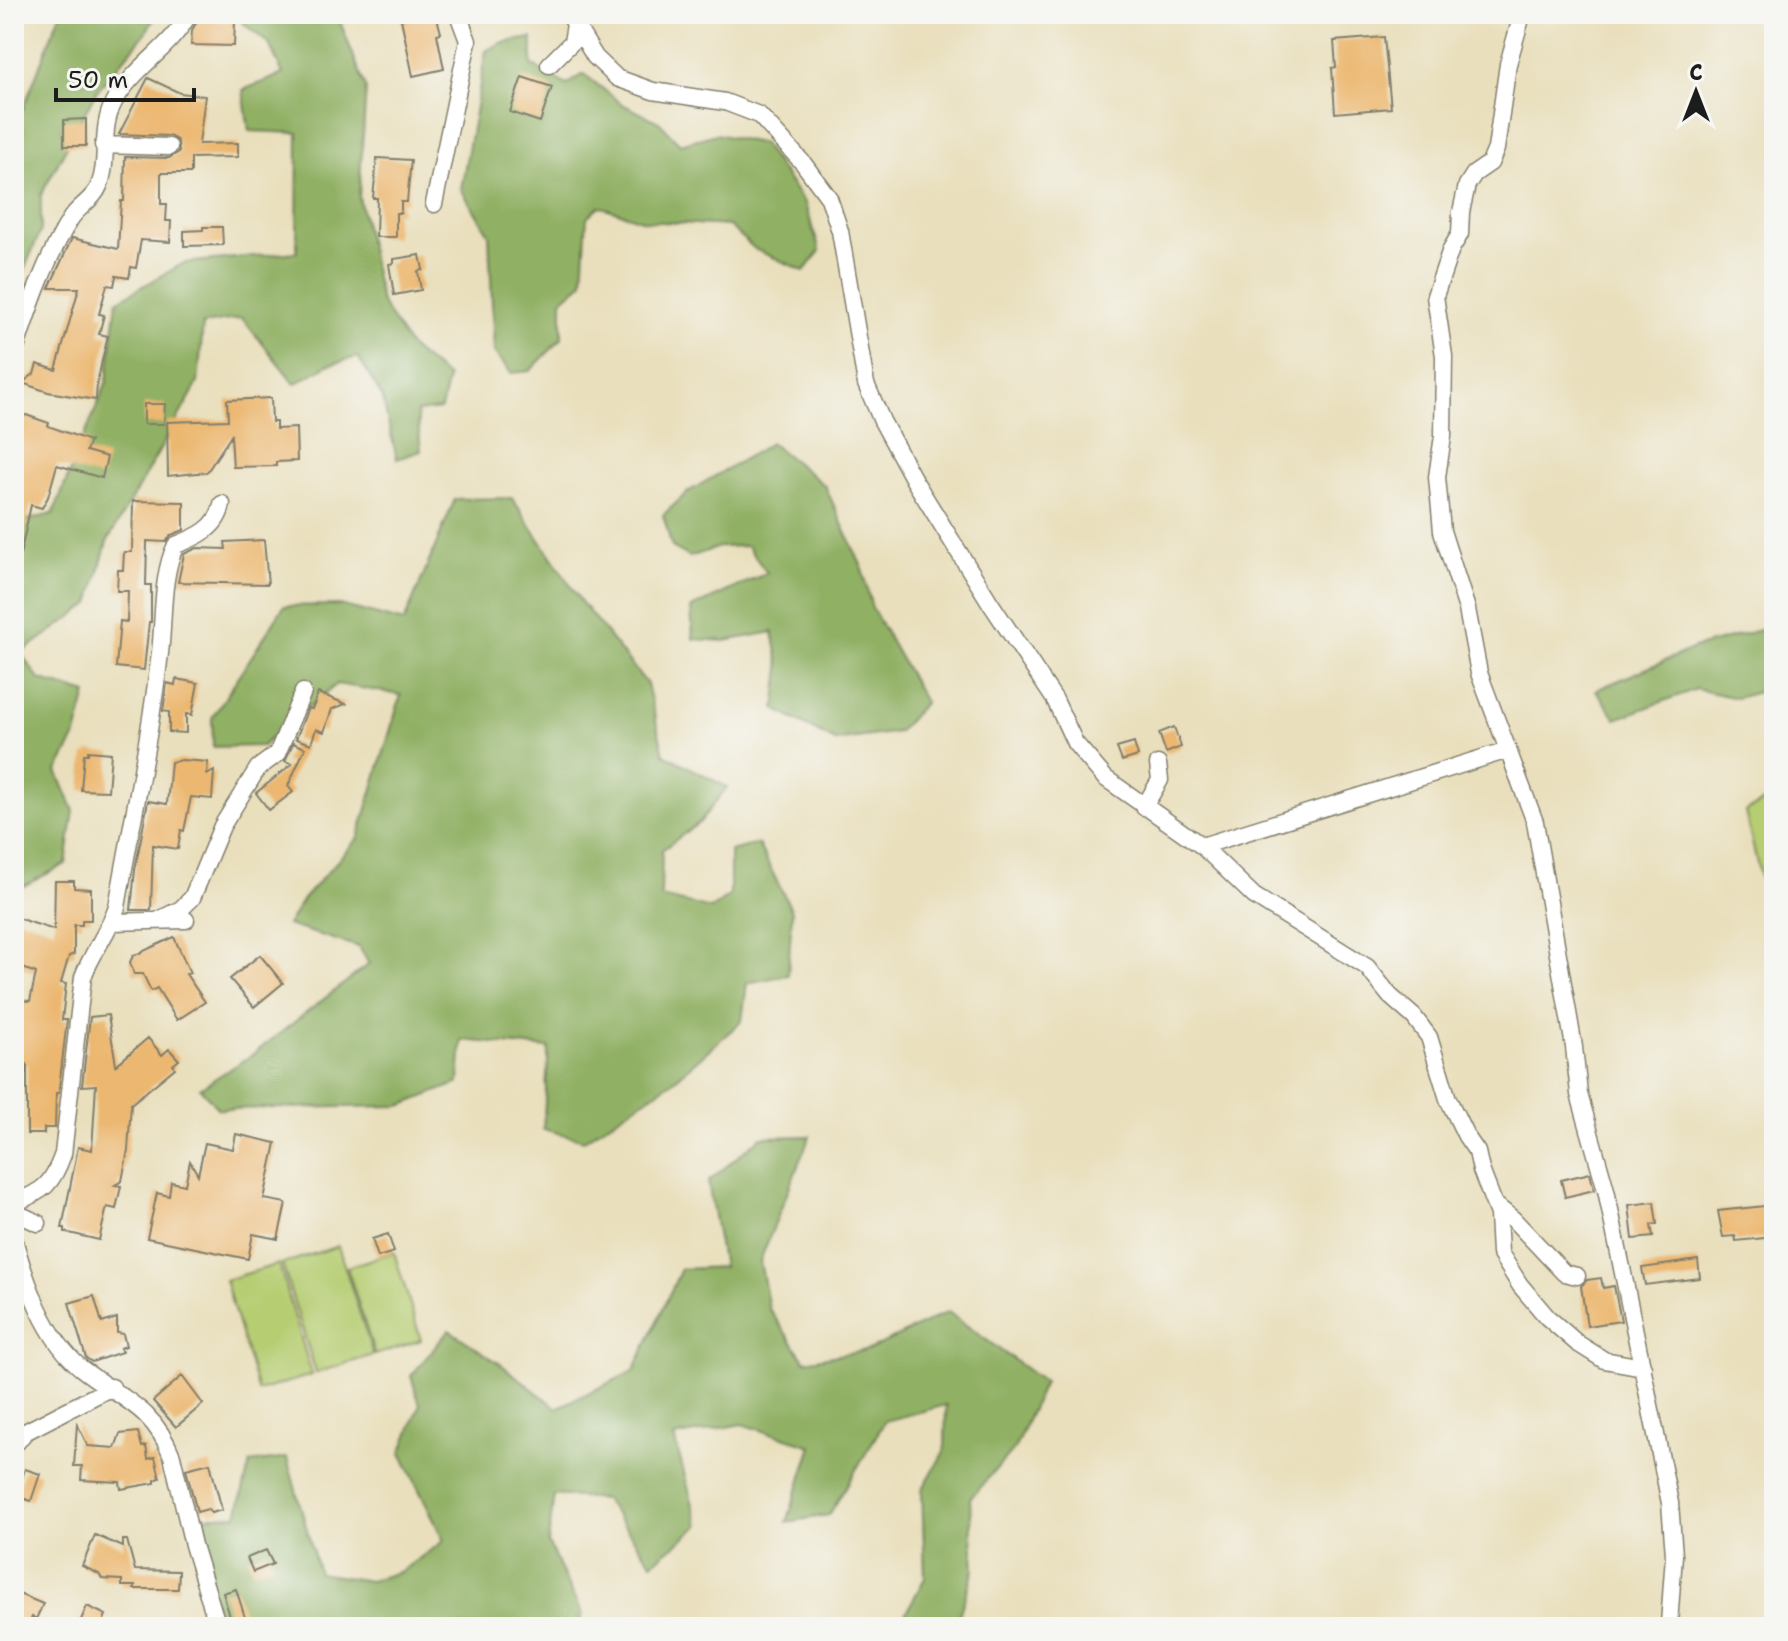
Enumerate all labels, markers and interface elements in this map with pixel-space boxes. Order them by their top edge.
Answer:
scale bar [56,52,194,102]
north arrow [1656,52,1736,132]
text: С [1689,58,1703,87]
text: 50 m [68,64,128,96]

